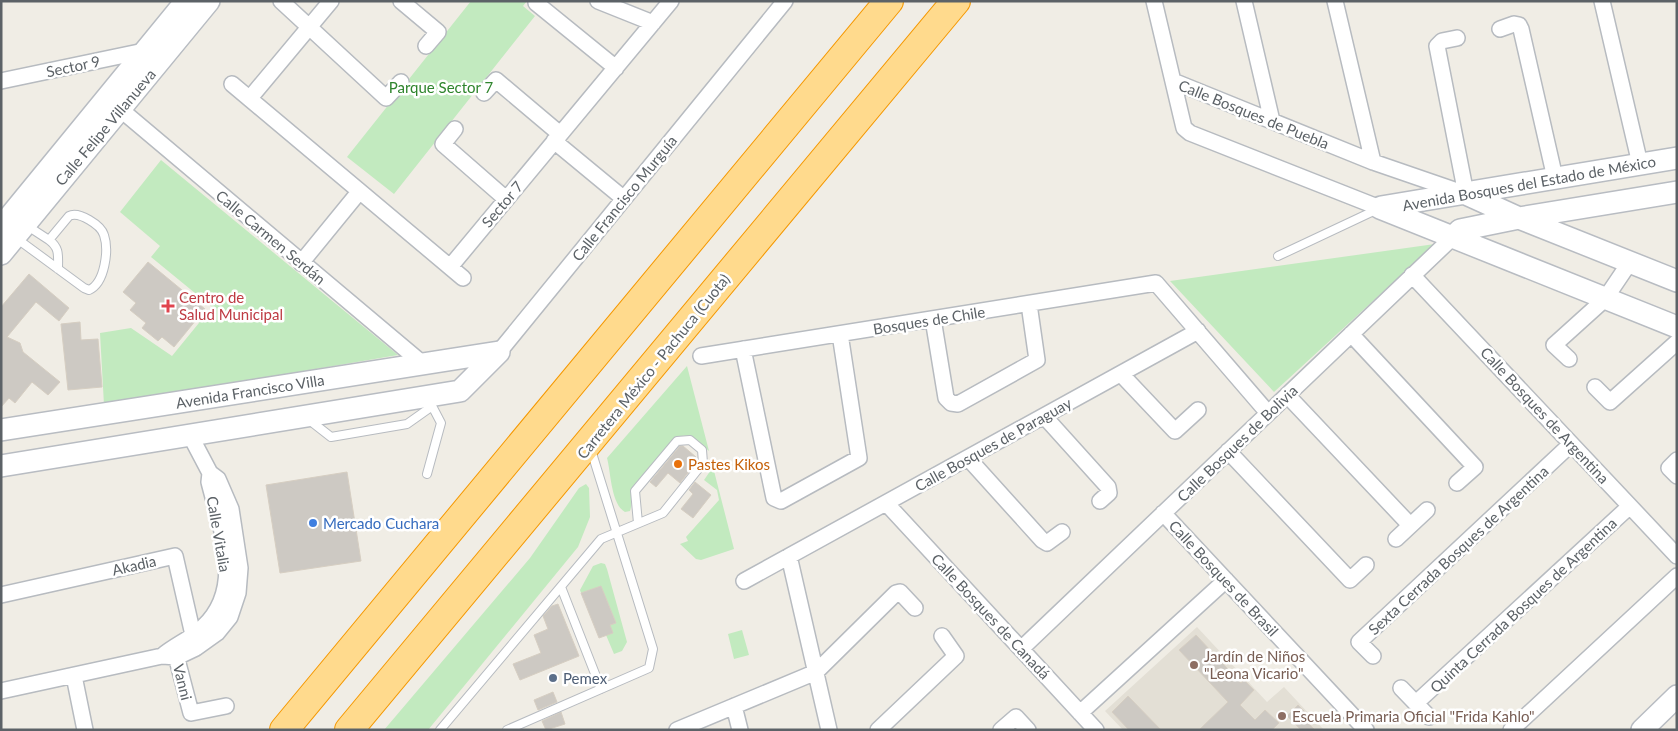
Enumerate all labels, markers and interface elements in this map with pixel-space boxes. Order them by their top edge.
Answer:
street label: Sector 9 [44,52,102,80]
street label: Calle Felipe Villanueva [51,65,159,189]
street label: Calle Bosques de Puebla [1176,76,1332,152]
park label: Parque Sector 7 [389,78,494,96]
street label: Calle Francisco Murguía [568,131,680,265]
street label: Avenida Bosques del Estado de México [1401,152,1657,214]
street label: Sector 7 [478,177,527,231]
street label: Calle Carmen Serdán [213,186,329,288]
street label: Carretera México - Pachuca (Cuota) [573,270,733,462]
place label: Centro de Salud Municipal [179,288,283,323]
marker: Centro de Salud Municipal [161,299,175,313]
street label: Bosques de Chile [872,302,986,338]
street label: Calle Bosques de Argentina [1477,343,1613,487]
street label: Avenida Francisco Villa [174,370,326,412]
street label: Calle Bosques de Bolivia [1173,381,1301,505]
street label: Calle Bosques de Paraguay [912,393,1075,495]
place label: Pastes Kikos [688,455,770,473]
marker: Pastes Kikos [672,458,684,470]
street label: Sexta Cerrada Bosques de Argentina [1364,462,1552,638]
street label: Calle Vitalia [203,495,235,573]
place label: Mercado Cuchara [323,514,439,532]
street label: Quinta Cerrada Bosques de Argentina [1426,514,1620,696]
street label: Calle Bosques de Brasil [1166,516,1282,640]
marker: Mercado Cuchara [307,517,319,529]
street label: Calle Bosques de Canadá [928,549,1054,683]
street label: Akadia [110,551,158,579]
place label: Jardín de Niños "Leona Vicario" [1204,647,1305,682]
marker: Jardín de Niños "Leona Vicario" [1188,659,1200,671]
street label: Vanni [170,662,196,702]
place label: Pemex [563,669,608,687]
marker: Pemex [547,672,559,684]
place label: Escuela Primaria Oficial "Frida Kahlo" [1292,707,1535,725]
marker: Escuela Primaria Oficial "Frida Kahlo" [1276,710,1288,722]

